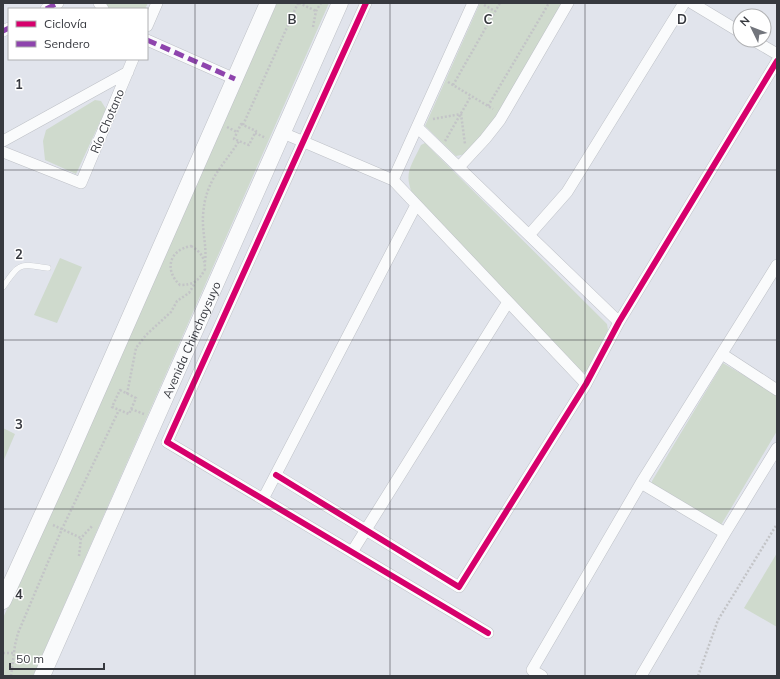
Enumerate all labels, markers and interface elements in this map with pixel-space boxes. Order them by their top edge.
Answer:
legend [8,8,148,60]
north arrow [732,8,772,48]
text: B [288,11,297,27]
text: C [484,11,493,27]
text: D [677,11,687,27]
text: N [737,13,753,29]
text: Ciclovía [44,16,87,31]
text: Sendero [44,36,90,51]
text: 1 [15,76,23,92]
street label: Río Chotano [87,86,127,155]
text: 2 [15,246,23,262]
street label: Avenida Chinchaysuyo [159,279,224,400]
text: 3 [15,416,23,432]
text: 4 [15,586,23,602]
scale bar [10,645,104,671]
text: 50 m [16,651,44,666]

